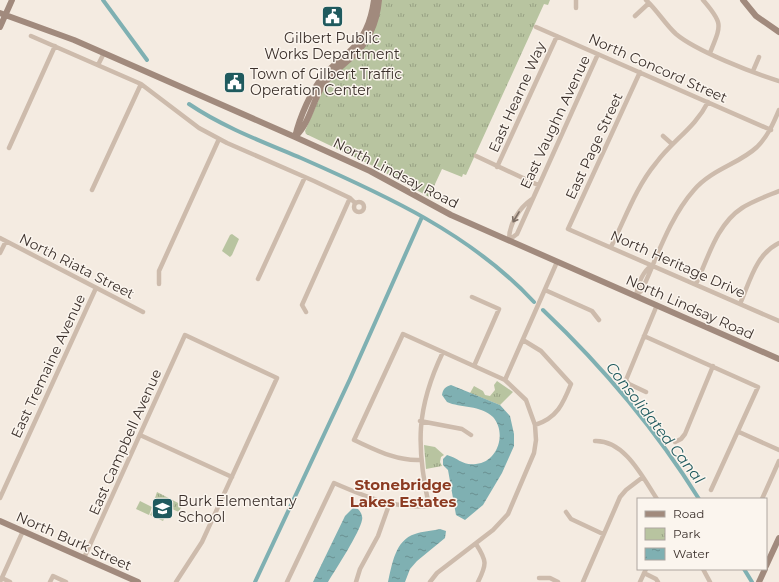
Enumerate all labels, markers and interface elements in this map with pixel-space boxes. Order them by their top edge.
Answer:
public building icon: Gilbert Public Works Department [319,3,345,29]
place label: Gilbert Public Works Department [264,29,400,63]
street label: North Concord Street [586,29,731,107]
street label: East Hearne Way [485,39,550,155]
street label: East Vaughn Avenue [516,52,594,192]
place label: Town of Gilbert Traffic Operation Center [250,65,402,99]
public building icon: Town of Gilbert Traffic Operation Center [222,69,248,95]
street label: East Page Street [561,89,627,202]
street label: North Lindsay Road [330,134,462,212]
one-way arrow [511,211,519,223]
street label: North Heritage Drive [608,226,748,302]
street label: North Riata Street [17,229,138,303]
street label: North Lindsay Road [623,271,757,343]
street label: East Tremaine Avenue [7,291,89,441]
water label: Consolidated Canal [602,358,709,487]
street label: East Campbell Avenue [85,366,165,518]
district label: Stonebridge Lakes Estates [350,475,456,511]
place label: Burk Elementary School [178,492,297,526]
school or university icon: Burk Elementary School [149,496,175,522]
legend [637,498,767,570]
text: Road [673,506,704,521]
street label: North Burk Street [13,507,135,575]
text: Park [673,526,701,541]
text: Water [673,546,710,561]

